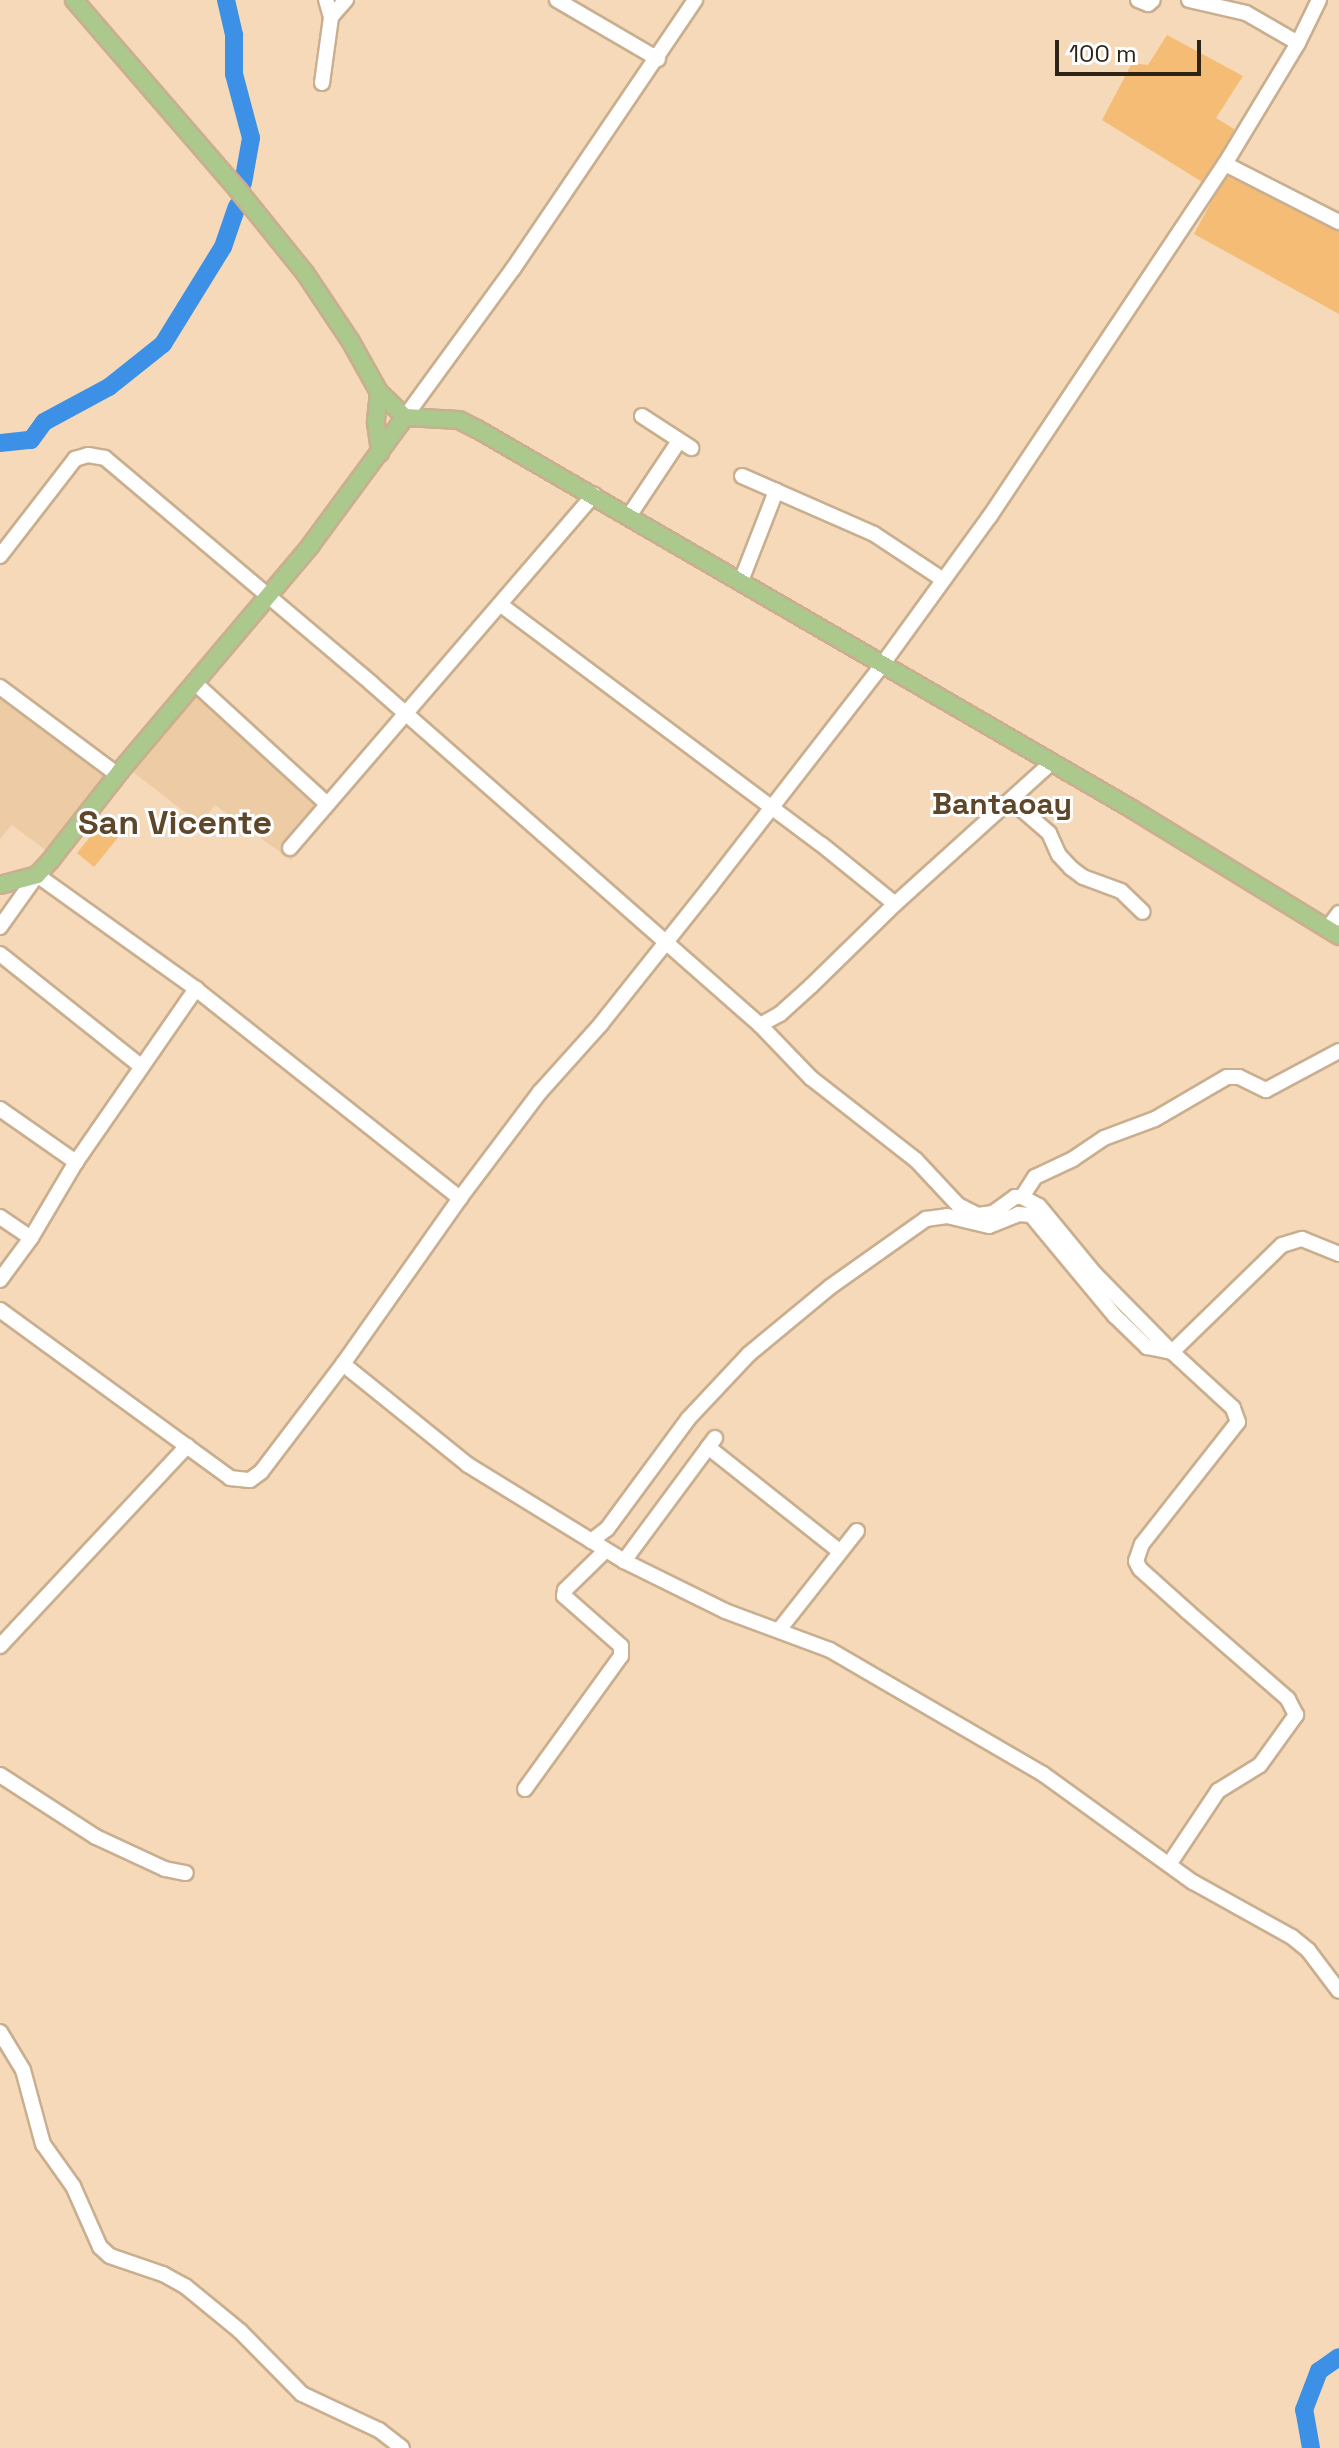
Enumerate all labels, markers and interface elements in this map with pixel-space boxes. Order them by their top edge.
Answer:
scale bar [1059,24,1205,74]
text: 100 m [1069,38,1137,69]
district label: Bantaoay [932,786,1072,822]
district label: San Vicente [78,803,272,843]

